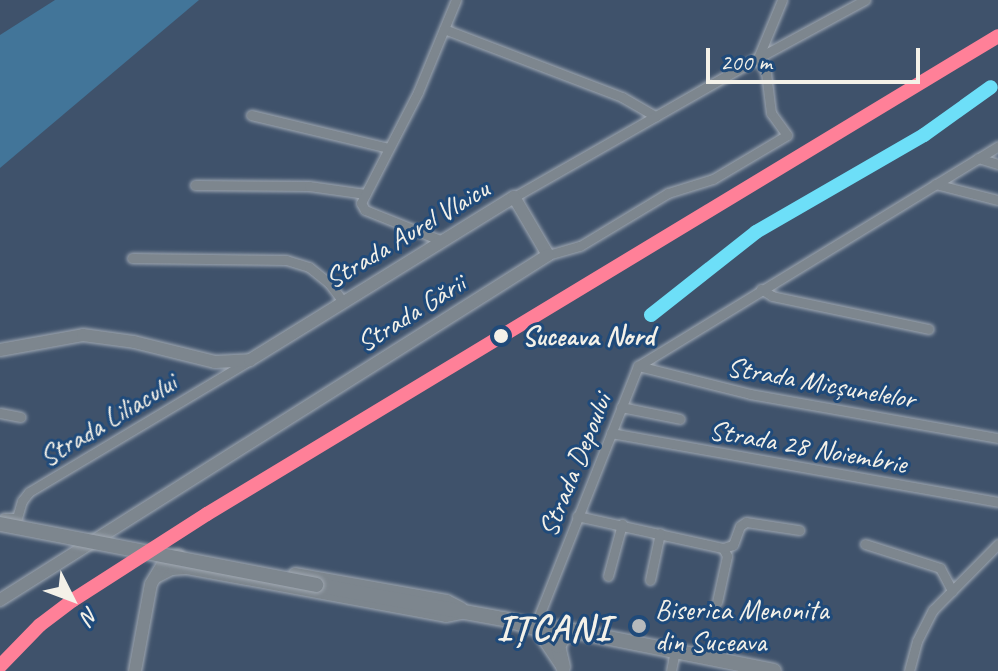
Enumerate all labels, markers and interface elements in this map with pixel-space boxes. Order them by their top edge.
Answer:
scale bar [710,32,924,82]
text: 200 m [720,47,772,77]
street label: Strada Aurel Vlaicu [319,172,495,296]
street label: Strada Gării [351,267,471,359]
place label: Suceava Nord [522,319,654,353]
marker: Suceava Nord [487,322,515,350]
street label: Strada Micșunelelor [724,350,918,416]
street label: Strada Liliacului [33,366,183,474]
street label: Strada Depoului [531,388,619,542]
street label: Strada 28 Noiembrie [707,413,909,481]
north arrow [32,559,112,639]
place label: Biserica Menonita din Suceava [655,593,830,659]
text: N [75,601,105,629]
district label: IȚCANI [497,607,611,651]
marker: Biserica Menonita din Suceava [630,617,648,635]

